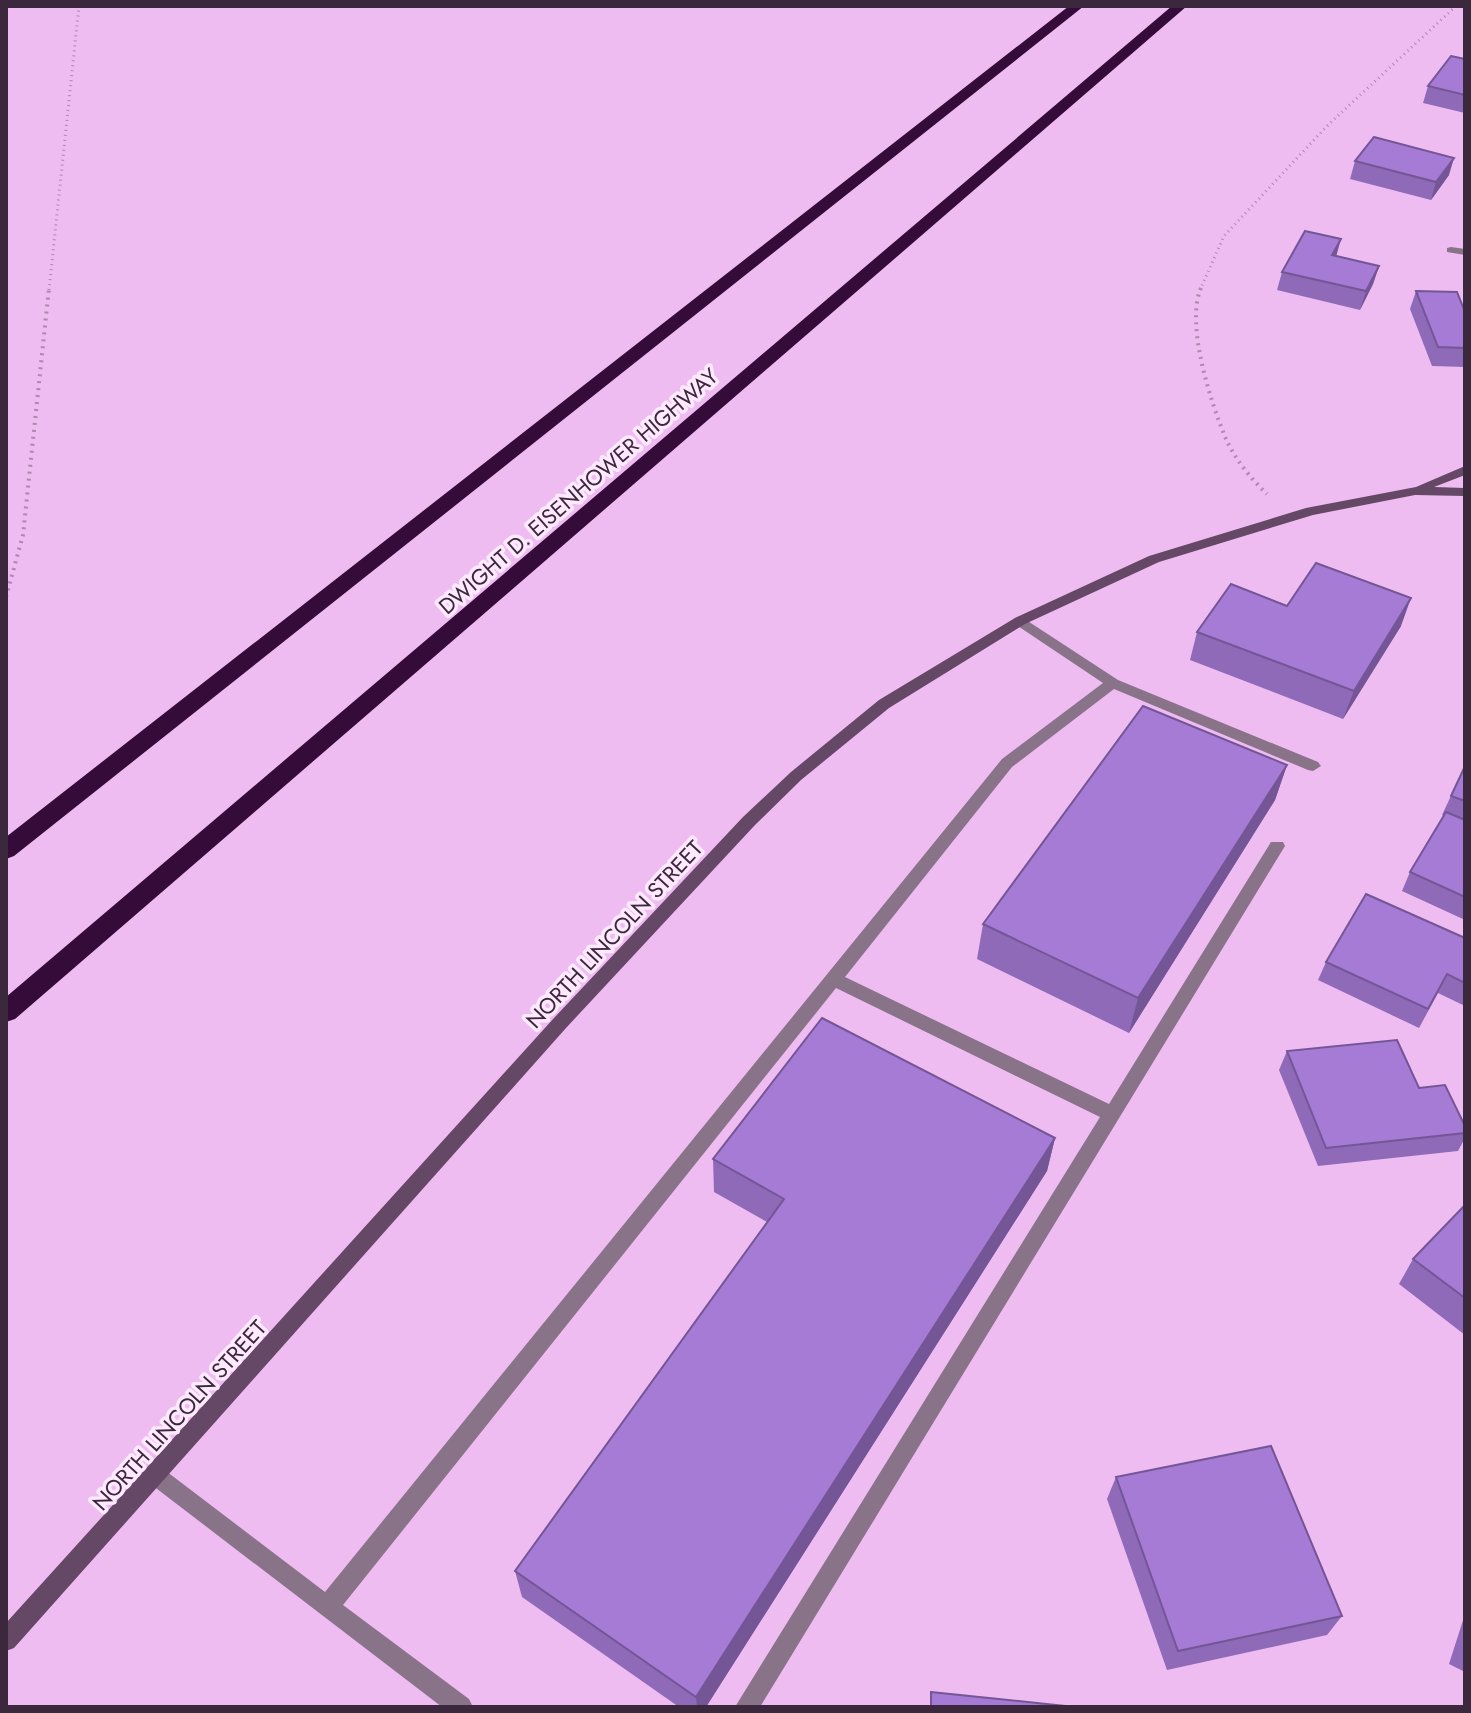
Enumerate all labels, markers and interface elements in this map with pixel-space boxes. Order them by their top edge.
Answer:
street label: DWIGHT D. EISENHOWER HIGHWAY [431,360,725,622]
street label: NORTH LINCOLN STREET [518,832,710,1035]
street label: NORTH LINCOLN STREET [85,1312,274,1517]

